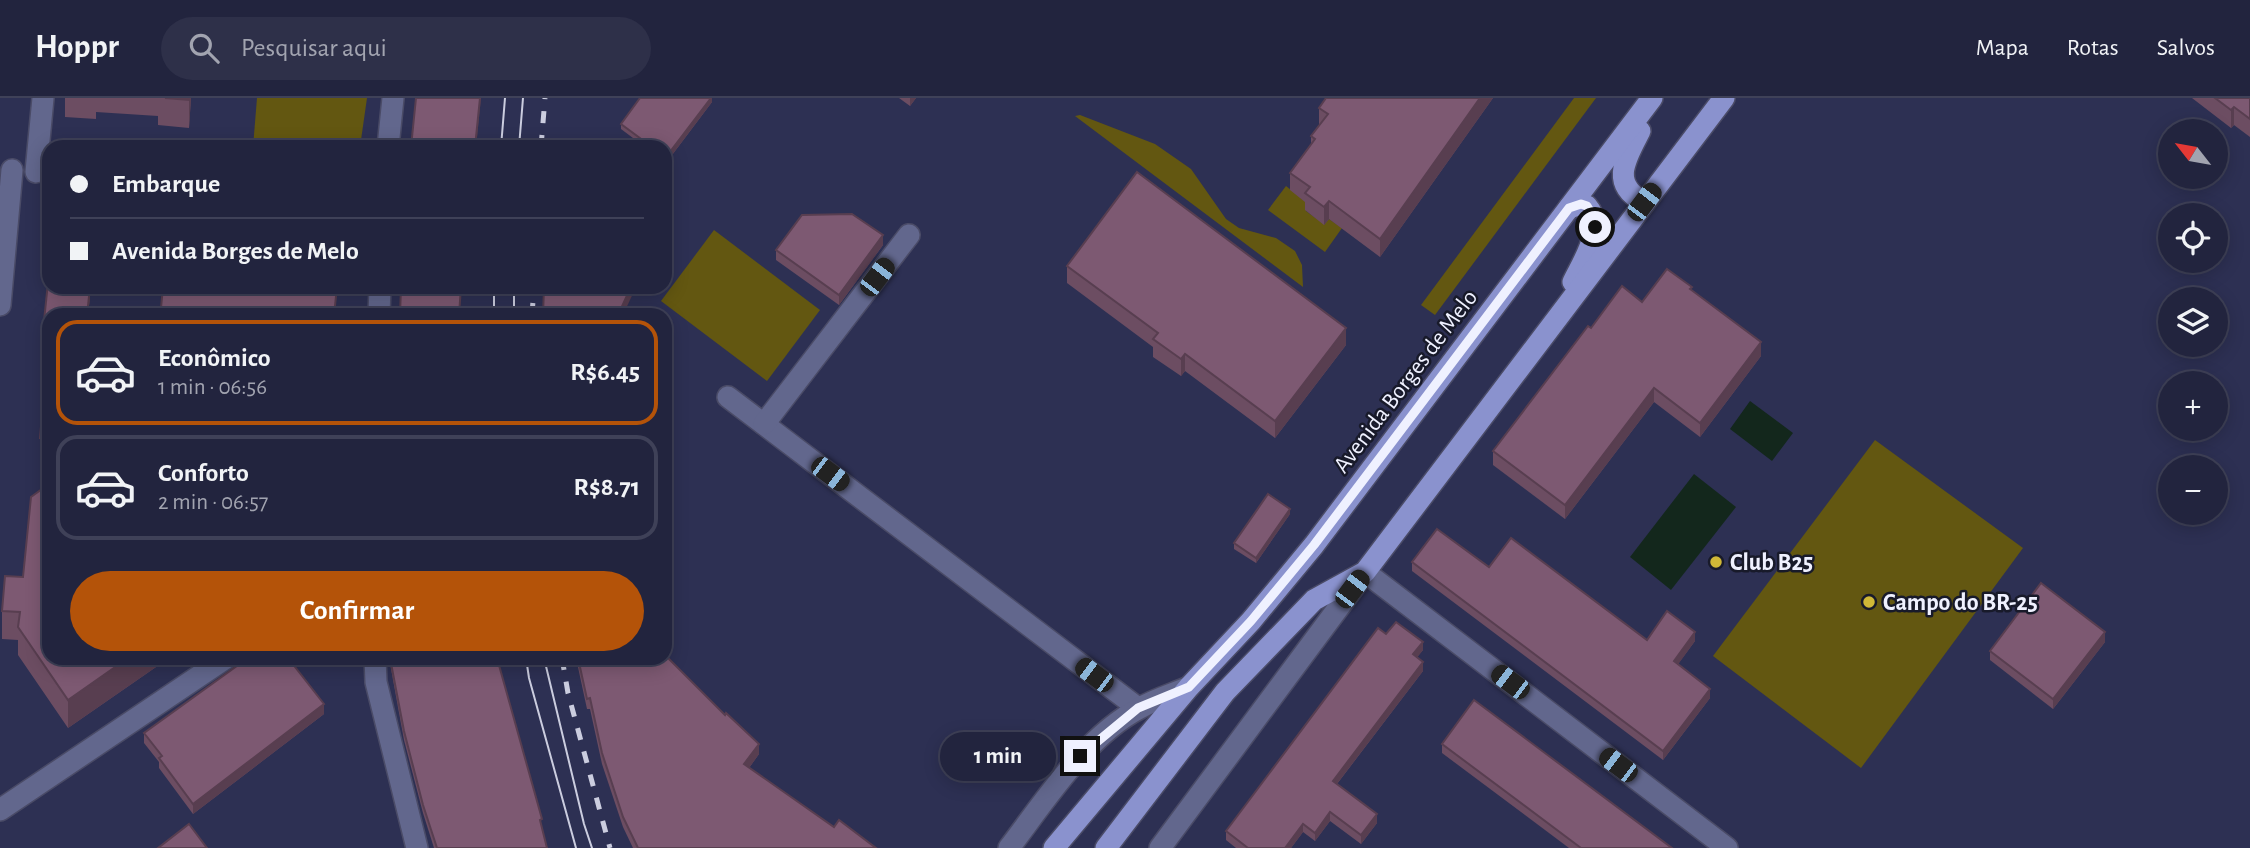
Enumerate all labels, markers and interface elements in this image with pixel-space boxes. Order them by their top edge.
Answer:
search box [161,17,651,80]
icon: search [185,29,223,67]
text: Hoppr [35,31,119,64]
text: Pesquisar aqui [241,35,387,61]
text: Mapa [1976,36,2029,60]
text: Rotas [2067,36,2119,60]
text: Salvos [2157,36,2215,60]
north arrow [2158,119,2228,189]
map controls [2158,119,2228,525]
text: Embarque [112,171,220,197]
car [1623,179,1666,225]
button: locate [2158,203,2228,273]
route start [1579,211,1611,243]
text: Avenida Borges de Melo [112,238,359,264]
car [856,254,899,300]
street label: Avenida Borges de Melo [1329,286,1482,478]
button: layers [2158,287,2228,357]
icon: car [74,341,137,404]
text: Econômico [158,345,271,371]
text: R$6.45 [570,359,640,385]
button: + [2158,371,2228,441]
text: 1 min · 06:56 [158,376,267,399]
car [807,453,854,495]
button: − [2158,455,2228,525]
icon: car [74,456,137,519]
text: Conforto [158,460,249,486]
text: R$8.71 [574,474,640,500]
text: 2 min · 06:57 [158,491,268,514]
place label: Club B25 [1730,551,1813,575]
marker: Club B25 [1708,554,1724,570]
car [1331,566,1374,612]
button: Confirmar [70,571,644,651]
place label: Campo do BR-25 [1883,591,2038,615]
marker: Campo do BR-25 [1861,594,1877,610]
car [1071,654,1118,696]
car [1487,661,1534,703]
callout: 1 min [940,732,1056,780]
route end [1064,740,1096,772]
car [1595,744,1642,786]
text: 1 min [974,745,1022,768]

